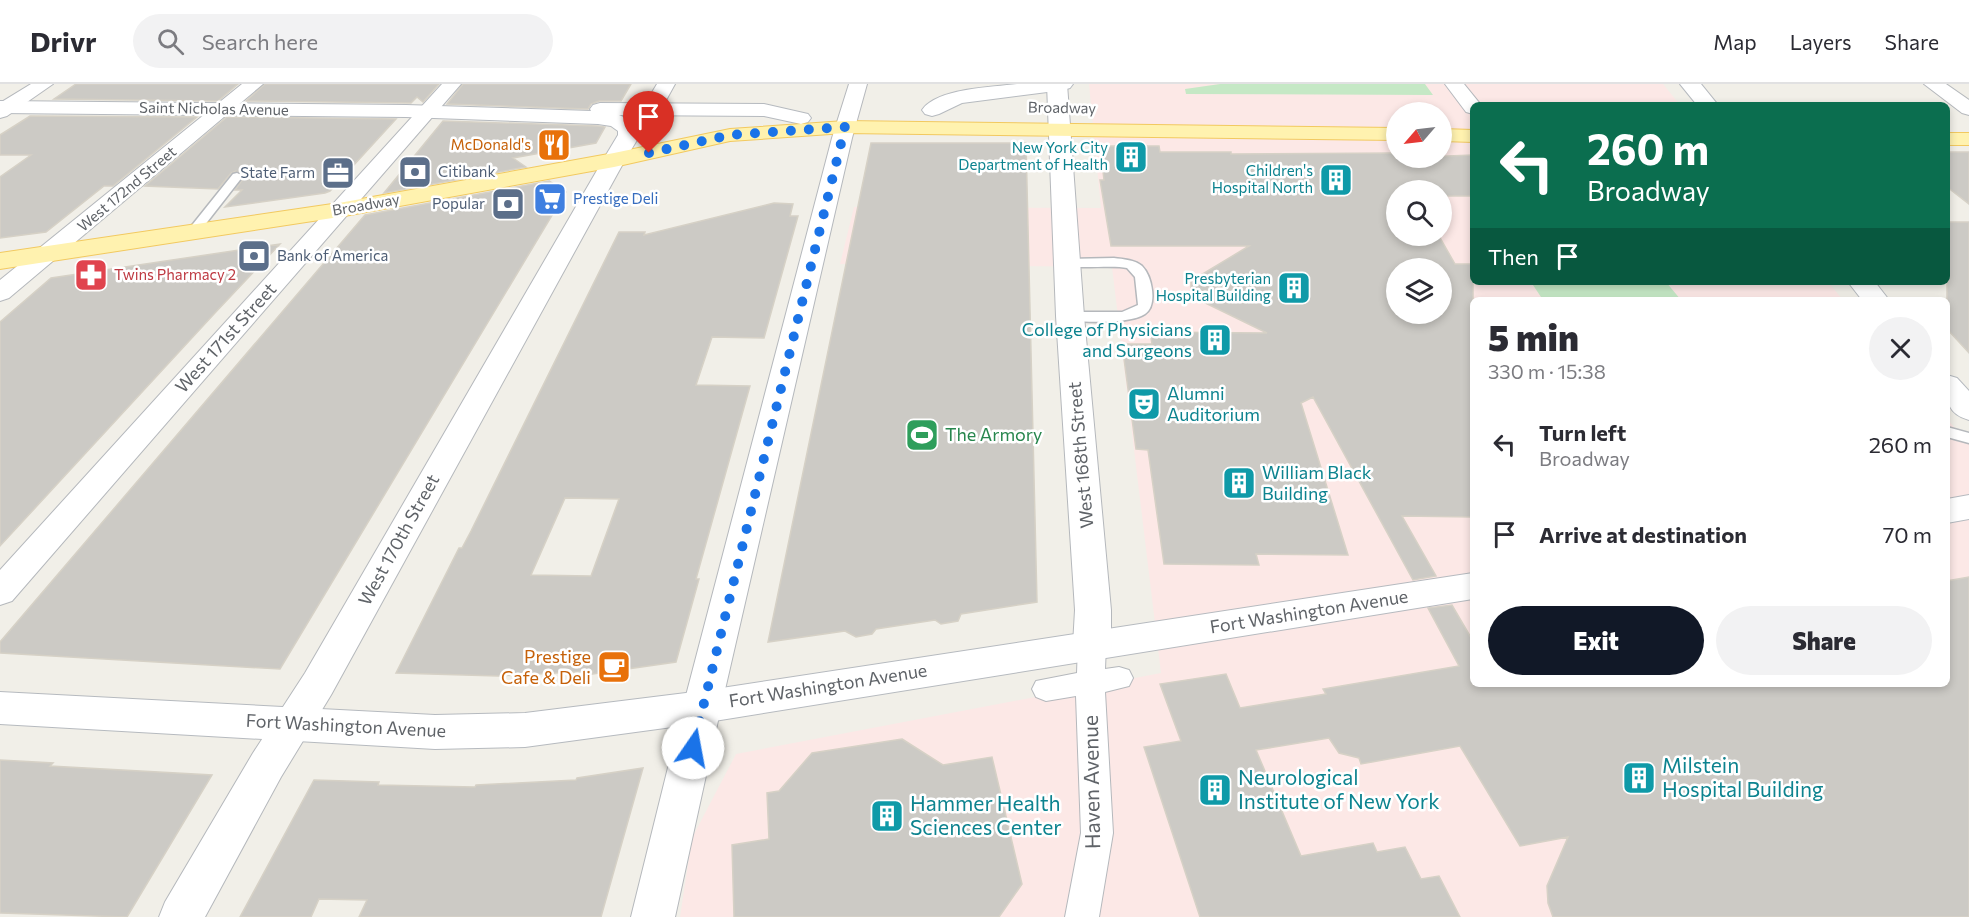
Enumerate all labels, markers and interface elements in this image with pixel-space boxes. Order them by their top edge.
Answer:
search box [133,14,553,68]
text: Drivr [30,24,97,58]
icon: search [154,25,187,58]
text: Search here [202,28,318,55]
text: Map [1713,29,1757,54]
text: Layers [1790,29,1852,54]
text: Share [1885,29,1939,54]
pin [623,91,674,153]
street label: Broadway [1028,97,1096,117]
street label: Saint Nicholas Avenue [139,98,289,118]
icon: arrive [632,100,665,133]
north arrow [1386,102,1452,168]
map controls [1386,102,1452,324]
text: 260 m [1587,122,1709,174]
icon: left [1488,126,1566,204]
restaurant icon: McDonald's [536,127,572,163]
place label: McDonald's [450,135,531,153]
place label: New York City Department of Health [958,138,1108,173]
building icon: New York City Department of Health [1113,139,1149,175]
street label: West 172nd Street [73,142,179,235]
bank icon: Citibank [397,154,433,190]
office icon: State Farm [320,155,356,191]
place label: Children's Hospital North [1212,161,1313,196]
place label: Citibank [438,162,496,180]
building icon: Children's Hospital North [1318,162,1354,198]
place label: State Farm [240,163,315,181]
text: Broadway [1587,174,1710,207]
button: search [1386,180,1452,246]
supermarket icon: Prestige Deli [532,181,568,217]
bank icon: Popular [490,186,526,222]
street label: Broadway [331,189,401,219]
place label: Prestige Deli [573,189,658,207]
place label: Popular [432,194,485,212]
bank icon: Bank of America [236,238,272,274]
icon: arrive [1551,240,1584,273]
text: Then [1488,243,1539,270]
place label: Bank of America [277,246,388,264]
pharmacy icon: Twins Pharmacy 2 [73,257,109,293]
button: layers [1386,258,1452,324]
place label: Twins Pharmacy 2 [114,265,236,283]
place label: Presbyterian Hospital Building [1156,269,1271,304]
building icon: Presbyterian Hospital Building [1276,270,1312,306]
street label: West 171st Street [170,278,280,397]
text: 5 min [1488,314,1579,358]
button: close [1869,317,1932,380]
place label: College of Physicians and Surgeons [1022,318,1192,361]
building icon: College of Physicians and Surgeons [1197,322,1233,358]
text: 330 m · 15:38 [1488,359,1606,383]
street label: West 168th Street [1063,381,1097,529]
place label: Alumni Auditorium [1167,382,1260,425]
theatre icon: Alumni Auditorium [1126,386,1162,422]
sports icon: The Armory [904,417,940,453]
text: Turn left [1539,419,1626,446]
place label: The Armory [945,423,1042,445]
icon: left [1488,428,1521,461]
text: 260 m [1869,431,1932,458]
text: Broadway [1539,446,1630,470]
place label: William Black Building [1262,461,1372,504]
building icon: William Black Building [1221,465,1257,501]
street label: West 170th Street [353,470,443,609]
icon: arrive [1488,518,1521,551]
text: Arrive at destination [1539,521,1747,548]
text: 70 m [1883,521,1932,548]
street label: Fort Washington Avenue [1208,584,1410,638]
button: Exit [1488,606,1704,675]
button: Share [1716,606,1932,675]
place label: Prestige Cafe & Deli [501,645,591,688]
cafe icon: Prestige Cafe & Deli [596,649,632,685]
street label: Fort Washington Avenue [727,658,929,712]
street label: Fort Washington Avenue [245,709,447,741]
street label: Haven Avenue [1077,715,1104,849]
position arrow [661,716,725,780]
place label: Milstein Hospital Building [1662,752,1823,801]
building icon: Milstein Hospital Building [1621,760,1657,796]
place label: Neurological Institute of New York [1238,764,1440,813]
building icon: Neurological Institute of New York [1197,772,1233,808]
place label: Hammer Health Sciences Center [910,790,1062,839]
building icon: Hammer Health Sciences Center [869,798,905,834]

